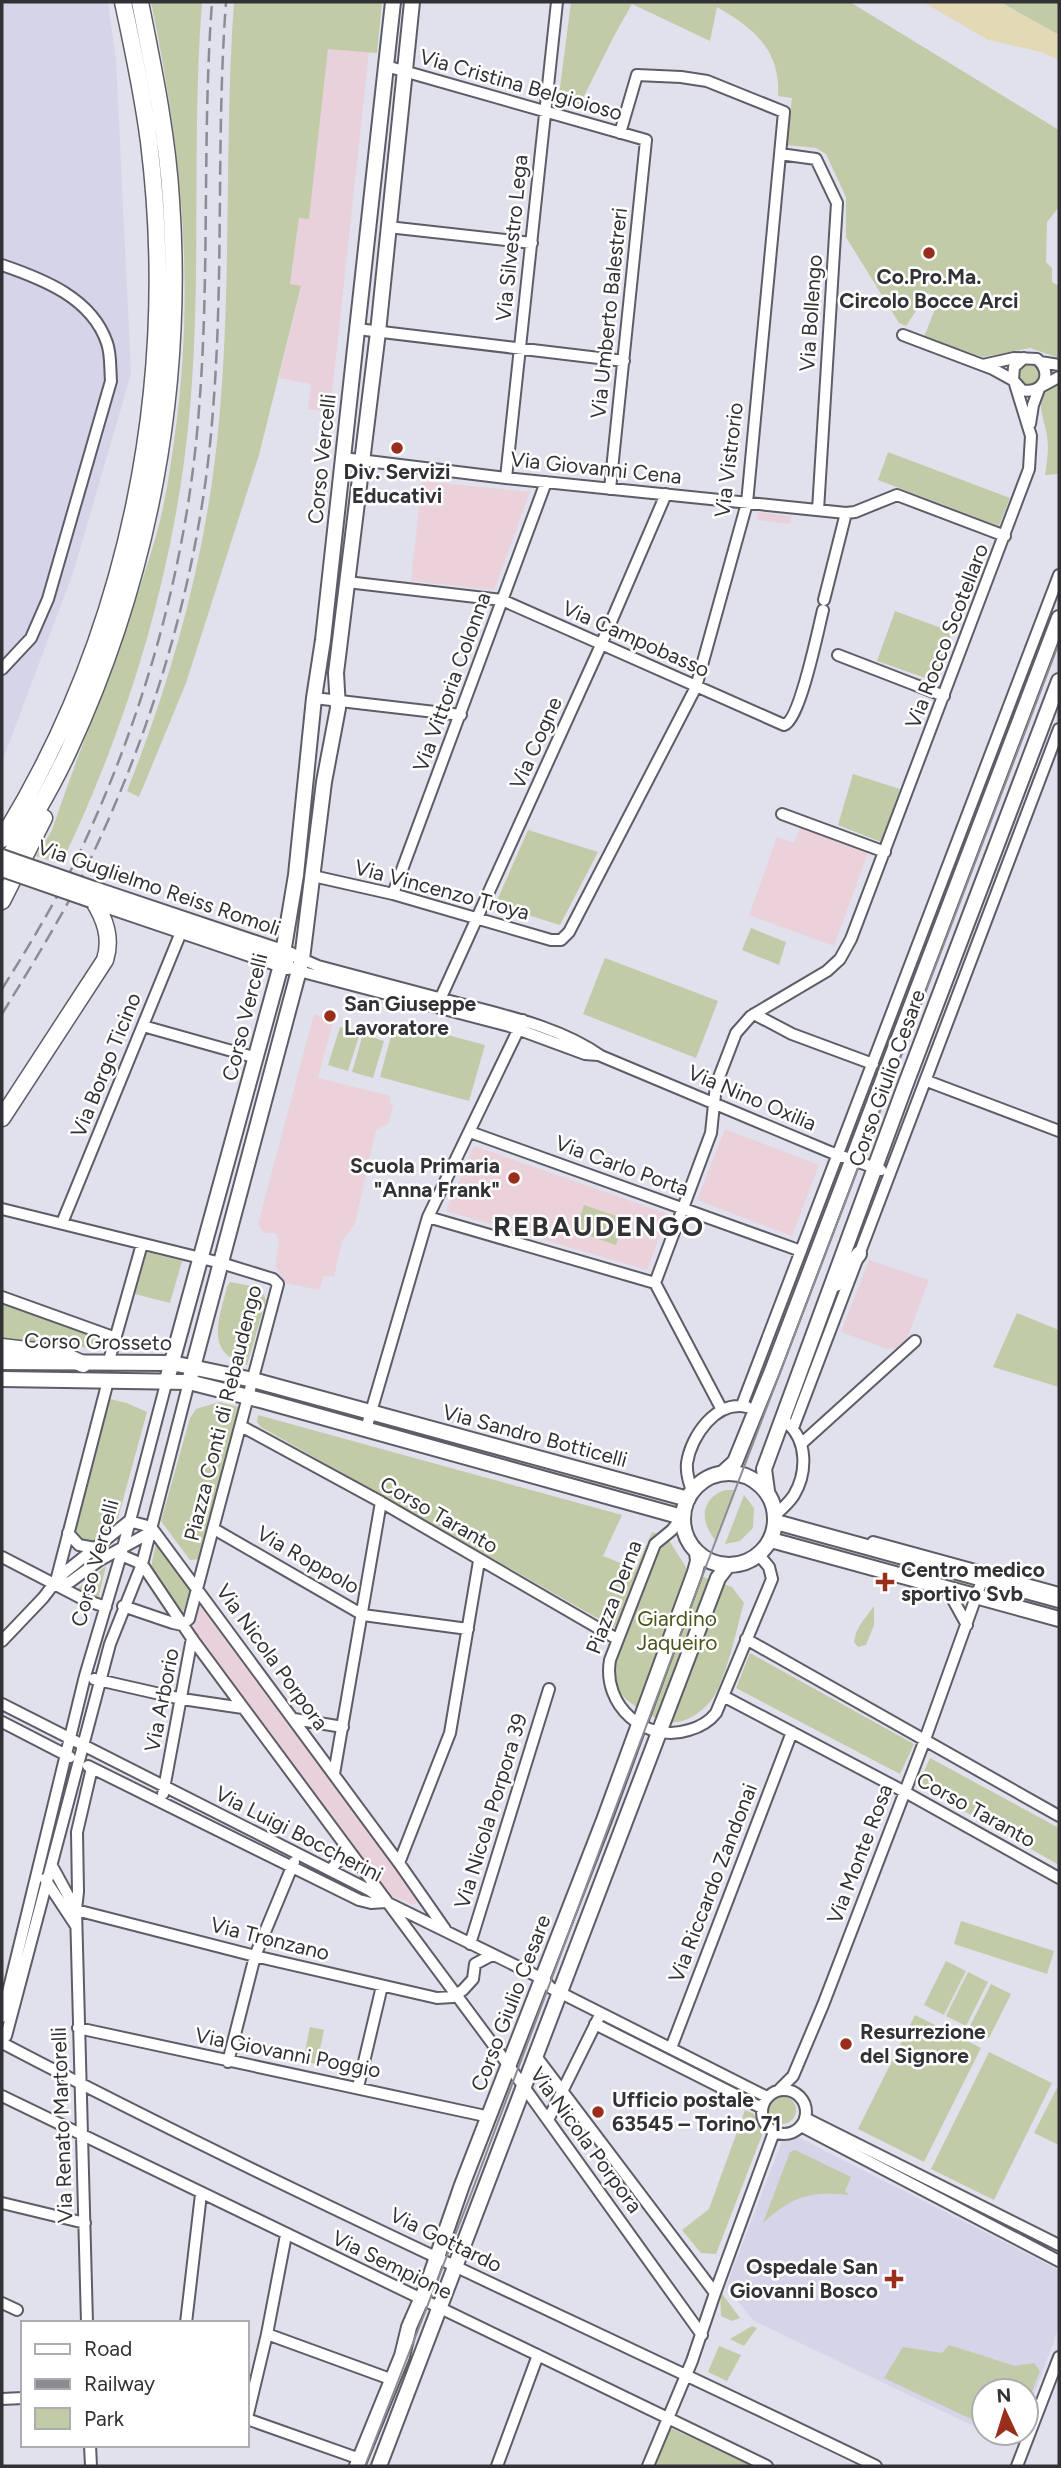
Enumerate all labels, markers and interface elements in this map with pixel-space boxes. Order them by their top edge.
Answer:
street label: Via Cristina Belgioioso [417,44,626,125]
street label: Via Silvestro Lega [490,153,533,323]
street label: Via Umberto Balestreri [585,206,632,420]
marker: Co.Pro.Ma. Circolo Bocce Arci [921,245,937,261]
street label: Via Bollengo [794,254,827,372]
place label: Co.Pro.Ma. Circolo Bocce Arci [839,264,1019,313]
street label: Corso Vercelli [302,393,341,525]
street label: Via Vistrorio [709,401,748,519]
marker: Div. Servizi Educativi [389,440,405,456]
street label: Via Giovanni Cena [509,446,683,489]
place label: Div. Servizi Educativi [343,459,451,508]
street label: Via Rocco Scotellaro [900,540,993,732]
street label: Via Vittoria Colonna [407,589,496,775]
street label: Via Campobasso [559,595,714,682]
street label: Via Cogne [504,693,567,793]
street label: Via Guglielmo Reiss Romoli [34,834,284,941]
street label: Via Vincenzo Troya [352,854,532,925]
street label: Corso Vercelli [217,950,272,1083]
street label: Corso Giulio Cesare [843,986,930,1170]
street label: Via Borgo Ticino [65,989,146,1141]
place label: San Giuseppe Lavoratore [344,991,477,1040]
marker: San Giuseppe Lavoratore [322,1008,338,1024]
street label: Via Nino Oxilia [684,1059,820,1136]
street label: Via Carlo Porta [552,1130,692,1201]
place label: Scuola Primaria "Anna Frank" [350,1153,500,1202]
marker: Scuola Primaria "Anna Frank" [506,1170,522,1186]
district label: REBAUDENGO [493,1209,705,1243]
street label: Piazza Conti di Rebaudengo [179,1282,266,1544]
street label: Corso Grosseto [24,1328,172,1355]
street label: Via Sandro Botticelli [440,1399,630,1472]
street label: Corso Taranto [376,1471,503,1558]
street label: Corso Vercelli [66,1496,124,1629]
street label: Via Roppolo [252,1520,364,1599]
street label: Piazza Derna [580,1536,647,1657]
place label: Centro medico sportivo Svb [901,1557,1045,1606]
marker: Centro medico sportivo Svb [875,1572,895,1592]
street label: Via Nicola Porpora [211,1579,334,1734]
park label: Giardino Jaqueiro [637,1606,718,1655]
street label: Via Arborio [139,1646,184,1754]
street label: Via Nicola Porpora 39 [449,1710,532,1911]
street label: Corso Taranto [912,1767,1040,1853]
street label: Via Luigi Boccherini [211,1780,387,1887]
street label: Via Riccardo Zandonai [663,1780,762,1986]
street label: Via Monte Rosa [821,1781,898,1927]
street label: Corso Giulio Cesare [465,1911,556,2094]
street label: Via Tronzano [208,1912,332,1965]
place label: Resurrezione del Signore [860,2019,986,2068]
street label: Via Giovanni Poggio [193,2022,383,2083]
street label: Via Renato Martorelli [46,2027,77,2223]
marker: Resurrezione del Signore [838,2036,854,2052]
street label: Via Nicola Porpora [525,2062,648,2217]
place label: Ufficio postale 63545 – Torino 71 [612,2087,781,2136]
marker: Ufficio postale 63545 – Torino 71 [590,2104,606,2120]
street label: Via Gottardo [386,2202,506,2277]
street label: Via Sempione [328,2225,456,2304]
place label: Ospedale San Giovanni Bosco [730,2254,878,2303]
marker: Ospedale San Giovanni Bosco [884,2269,904,2289]
legend [21,2321,248,2447]
text: Road [84,2336,132,2361]
text: Railway [84,2371,155,2396]
north arrow [970,2377,1040,2447]
text: N [996,2384,1012,2408]
text: Park [84,2406,125,2431]

